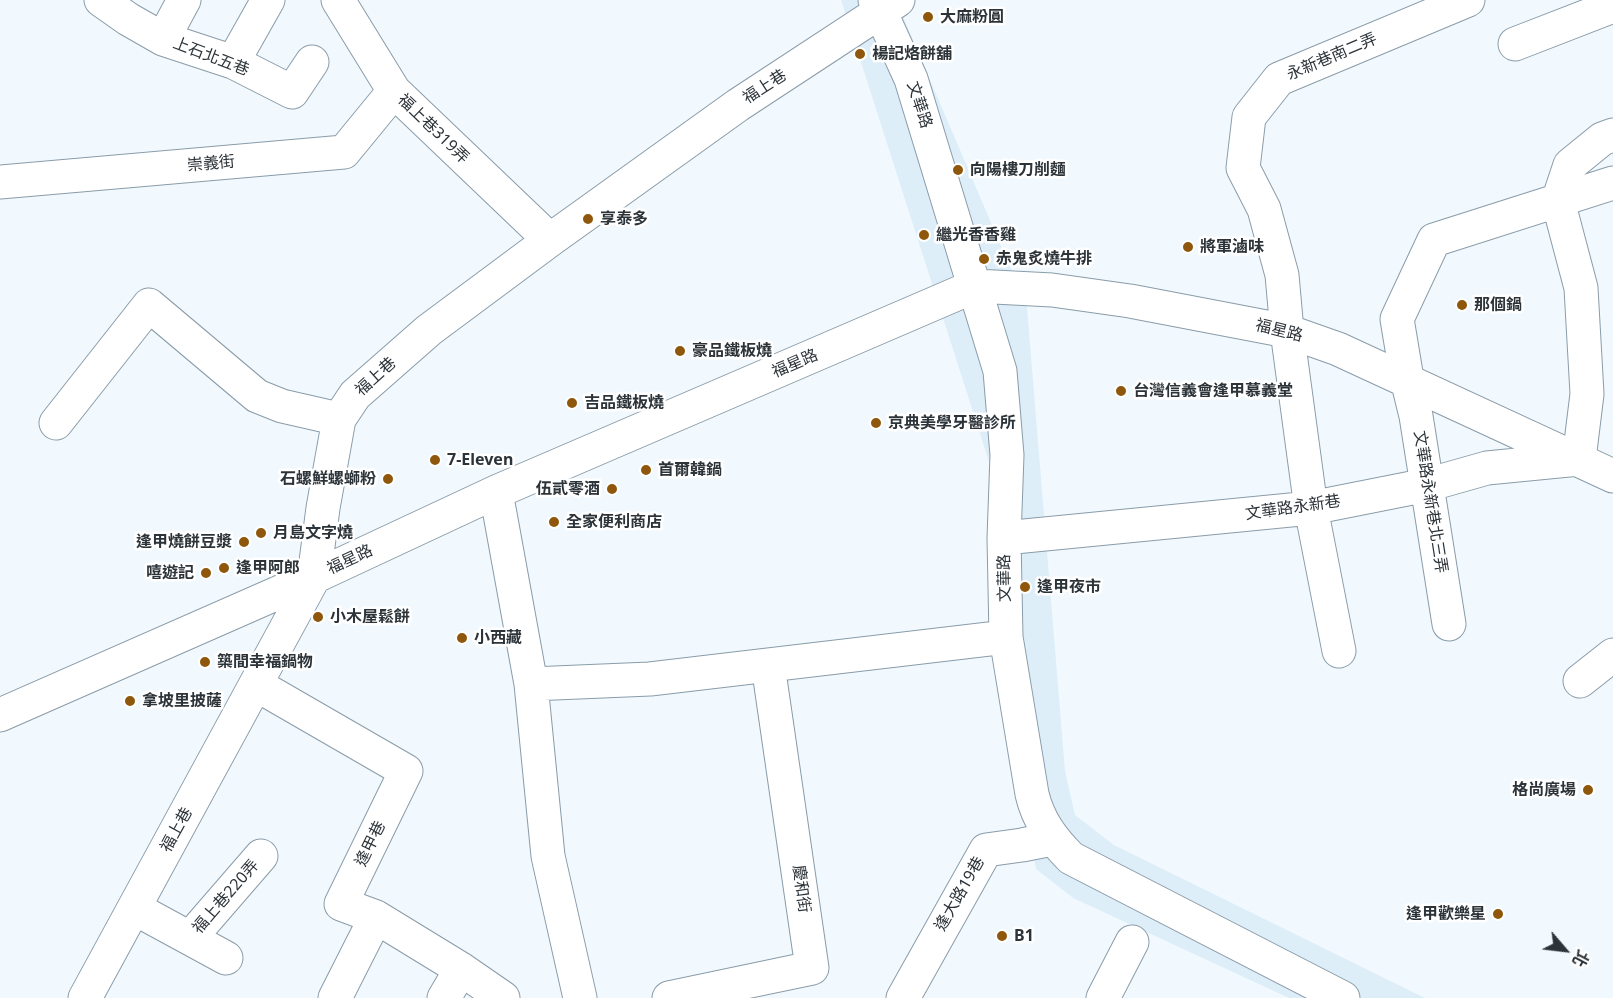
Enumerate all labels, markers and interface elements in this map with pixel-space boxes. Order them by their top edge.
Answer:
place label: 大麻粉圓 [940,7,1004,27]
marker: 大麻粉圓 [921,10,935,24]
street label: 永新巷南二弄 [1284,29,1380,85]
street label: 上石北五巷 [170,34,252,80]
place label: 楊記烙餅舖 [872,44,952,64]
marker: 楊記烙餅舖 [853,47,867,61]
street label: 福上巷 [740,66,790,108]
street label: 文華路 [902,79,936,131]
street label: 福上巷319弄 [393,90,473,168]
street label: 崇義街 [186,152,236,176]
place label: 向陽樓刀削麵 [970,160,1066,180]
marker: 向陽樓刀削麵 [951,163,965,177]
place label: 享泰多 [600,209,648,229]
marker: 享泰多 [581,212,595,226]
place label: 繼光香香雞 [936,225,1016,245]
marker: 繼光香香雞 [917,228,931,242]
place label: 將軍滷味 [1200,237,1264,257]
marker: 將軍滷味 [1181,240,1195,254]
place label: 赤鬼炙燒牛排 [996,249,1092,269]
marker: 赤鬼炙燒牛排 [977,252,991,266]
place label: 那個鍋 [1474,295,1522,315]
marker: 那個鍋 [1455,298,1469,312]
street label: 福星路 [1253,316,1305,346]
place label: 豪品鐵板燒 [692,341,772,361]
marker: 豪品鐵板燒 [673,344,687,358]
street label: 福星路 [769,346,821,382]
street label: 福上巷 [352,354,400,400]
place label: 台灣信義會逢甲慕義堂 [1133,381,1293,401]
marker: 台灣信義會逢甲慕義堂 [1114,384,1128,398]
place label: 吉品鐵板燒 [584,393,664,413]
marker: 吉品鐵板燒 [565,396,579,410]
place label: 京典美學牙醫診所 [888,413,1016,433]
marker: 京典美學牙醫診所 [869,416,883,430]
street label: 文華路永新巷北三弄 [1409,429,1451,575]
place label: 7-Eleven [447,450,513,470]
marker: 7-Eleven [428,453,442,467]
place label: 首爾韓鍋 [658,460,722,480]
marker: 首爾韓鍋 [639,463,653,477]
place label: 石螺鮮螺螄粉 [280,469,376,489]
marker: 石螺鮮螺螄粉 [381,472,395,486]
place label: 伍貳零酒 [536,479,600,499]
marker: 伍貳零酒 [605,482,619,496]
street label: 文華路永新巷 [1244,492,1342,524]
place label: 全家便利商店 [566,512,662,532]
marker: 全家便利商店 [547,515,561,529]
place label: 月島文字燒 [273,523,353,543]
marker: 月島文字燒 [254,526,268,540]
place label: 逢甲燒餅豆漿 [136,532,232,552]
marker: 逢甲燒餅豆漿 [237,535,251,549]
street label: 福星路 [324,541,376,579]
street label: 文華路 [995,554,1015,602]
place label: 逢甲阿郎 [236,558,300,578]
marker: 逢甲阿郎 [217,561,231,575]
place label: 嘻遊記 [146,563,194,583]
marker: 嘻遊記 [199,566,213,580]
place label: 逢甲夜市 [1037,577,1101,597]
marker: 逢甲夜市 [1018,580,1032,594]
place label: 小木屋鬆餅 [330,607,410,627]
marker: 小木屋鬆餅 [311,610,325,624]
place label: 小西藏 [474,628,522,648]
marker: 小西藏 [455,631,469,645]
place label: 築間幸福鍋物 [217,652,313,672]
marker: 築間幸福鍋物 [198,655,212,669]
place label: 拿坡里披薩 [142,691,222,711]
marker: 拿坡里披薩 [123,694,137,708]
place label: 格尚廣場 [1512,780,1576,800]
marker: 格尚廣場 [1581,783,1595,797]
street label: 福上巷 [157,804,197,856]
street label: 逢甲巷 [352,818,390,870]
street label: 逢大路19巷 [931,854,989,934]
street label: 福上巷220弄 [189,856,263,938]
street label: 慶和街 [788,864,814,914]
place label: 逢甲歡樂星 [1406,904,1486,924]
marker: 逢甲歡樂星 [1491,907,1505,921]
north arrow [1535,920,1595,980]
place label: B1 [1014,926,1034,946]
marker: B1 [995,929,1009,943]
text: 北 [1567,946,1594,971]

